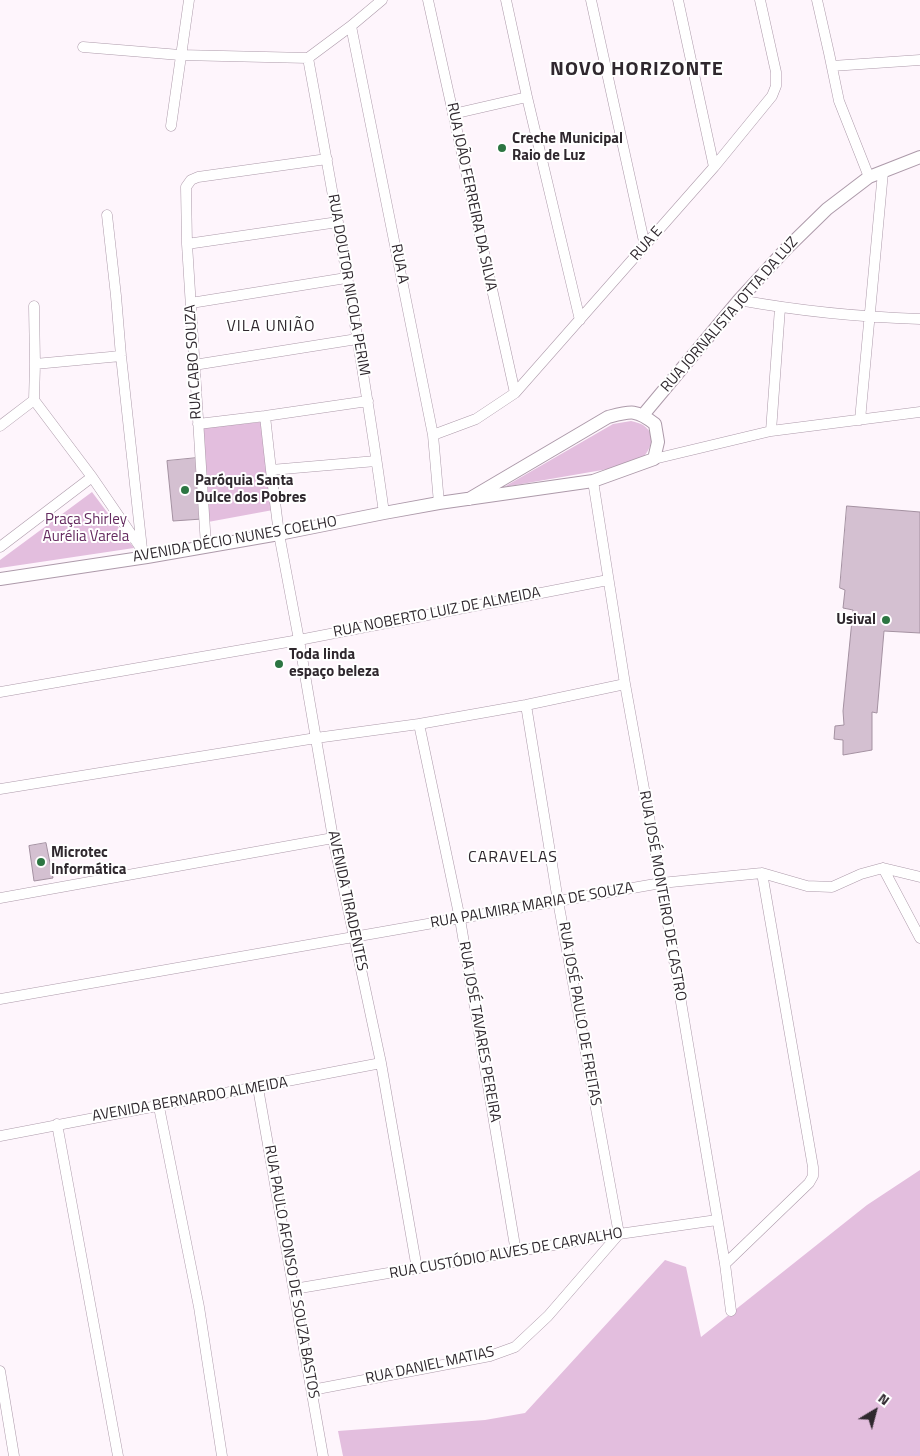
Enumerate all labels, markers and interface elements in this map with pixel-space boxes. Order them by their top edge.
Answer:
district label: NOVO HORIZONTE [548,58,726,82]
street label: RUA JOÃO FERREIRA DA SILVA [442,101,500,293]
place label: Creche Municipal Raio de Luz [512,130,623,165]
marker: Creche Municipal Raio de Luz [496,142,508,154]
street label: RUA DOUTOR NICOLA PERIM [323,193,373,377]
street label: RUA E [627,223,667,265]
street label: RUA JORNALISTA JOTTA DA LUZ [658,234,802,396]
street label: RUA A [386,243,412,285]
street label: RUA CABO SOUZA [182,304,206,420]
district label: VILA UNIÃO [225,317,317,337]
place label: Paróquia Santa Dulce dos Pobres [195,472,306,507]
marker: Paróquia Santa Dulce dos Pobres [179,484,191,496]
park label: Praça Shirley Aurélia Varela [43,511,129,546]
street label: AVENIDA DÉCIO NUNES COELHO [132,513,338,567]
street label: RUA NOBERTO LUIZ DE ALMEIDA [332,584,542,642]
place label: Usival [836,611,876,629]
marker: Usival [880,614,892,626]
place label: Toda linda espaço beleza [289,646,379,681]
marker: Toda linda espaço beleza [273,658,285,670]
street label: RUA JOSÉ MONTEIRO DE CASTRO [635,789,689,1003]
street label: AVENIDA TIRADENTES [323,829,371,973]
place label: Microtec Informática [51,844,126,879]
district label: CARAVELAS [467,848,559,868]
marker: Microtec Informática [35,856,47,868]
street label: RUA PALMIRA MARIA DE SOUZA [429,879,635,933]
street label: RUA JOSÉ PAULO DE FREITAS [554,921,604,1107]
street label: RUA JOSÉ TAVARES PEREIRA [454,940,504,1124]
street label: AVENIDA BERNARDO ALMEIDA [91,1074,289,1126]
street label: RUA PAULO AFONSO DE SOUZA BASTOS [260,1144,322,1400]
street label: RUA CUSTÓDIO ALVES DE CARVALHO [388,1225,624,1283]
street label: RUA DANIEL MATIAS [364,1344,496,1388]
north arrow [850,1386,900,1436]
text: N [874,1387,895,1410]

